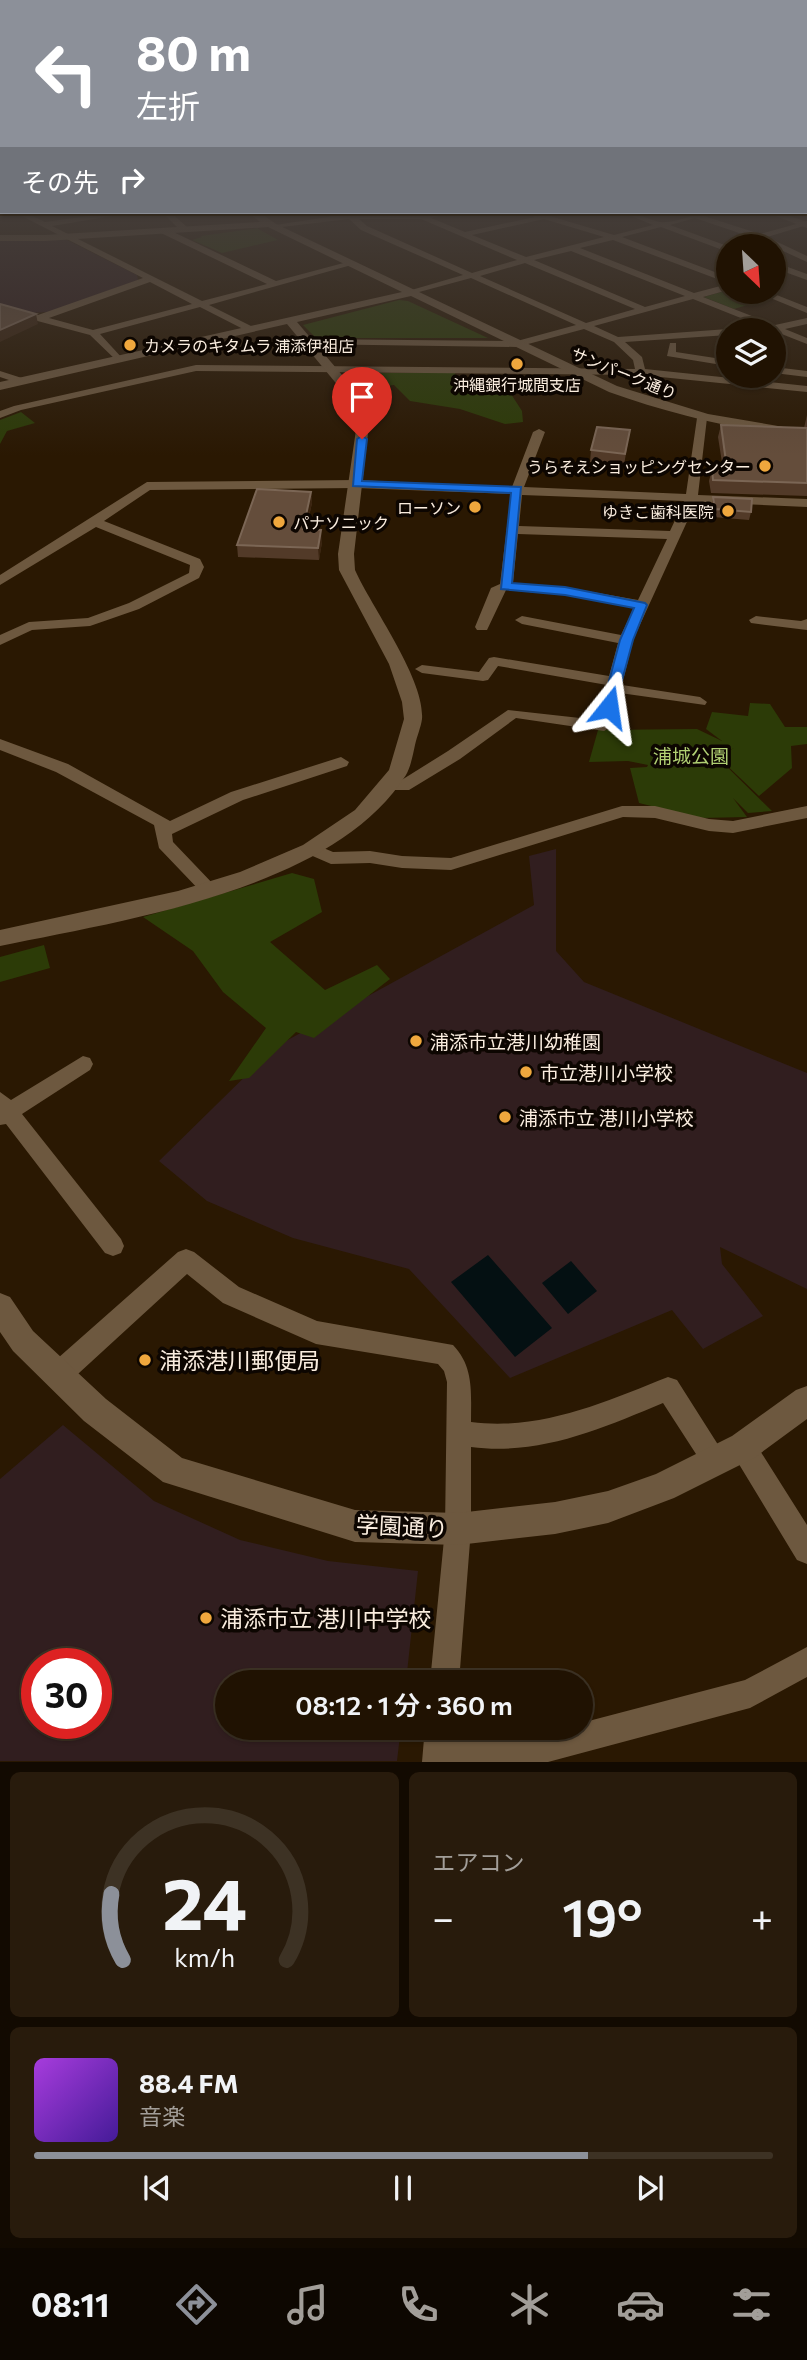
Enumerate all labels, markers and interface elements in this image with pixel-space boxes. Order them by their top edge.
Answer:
text: 80 m [136,21,251,81]
icon: left [21,28,112,119]
text: 左折 [136,85,200,125]
icon: right [113,161,151,199]
text: その先 [21,166,99,197]
north arrow [716,234,786,304]
map controls [716,234,786,388]
button: layers [716,318,786,388]
place label: カメラのキタムラ 浦添伊祖店 [144,336,354,355]
marker: カメラのキタムラ 浦添伊祖店 [122,337,138,353]
street label: サンパーク通り [569,343,679,403]
marker: 沖縄銀行城間支店 [509,356,525,372]
pin [332,367,392,439]
place label: 沖縄銀行城間支店 [453,375,581,394]
icon: arrive [343,378,381,416]
place label: うらそえショッピングセンター [527,457,751,476]
marker: うらそえショッピングセンター [757,458,773,474]
place label: ローソン [397,498,461,517]
marker: ローソン [467,499,483,515]
place label: ゆきこ歯科医院 [602,502,714,521]
marker: ゆきこ歯科医院 [720,503,736,519]
place label: パナソニック [293,513,389,532]
marker: パナソニック [271,514,287,530]
position arrow [572,670,646,744]
park label: 浦城公園 [653,744,729,767]
place label: 浦添市立港川幼稚園 [430,1030,601,1053]
marker: 浦添市立港川幼稚園 [408,1033,424,1049]
place label: 市立港川小学校 [540,1061,673,1084]
marker: 市立港川小学校 [518,1064,534,1080]
place label: 浦添市立 港川小学校 [519,1106,694,1129]
marker: 浦添市立 港川小学校 [497,1109,513,1125]
place label: 浦添港川郵便局 [159,1346,320,1374]
marker: 浦添港川郵便局 [137,1352,153,1368]
street label: 学園通り [355,1510,449,1542]
place label: 浦添市立 港川中学校 [220,1604,431,1632]
marker: 浦添市立 港川中学校 [198,1610,214,1626]
speed limit sign: 30 [21,1648,112,1739]
text: 08:12 · 1 分 · 360 m [295,1689,513,1720]
text: エアコン [433,1848,525,1876]
text: 24 [162,1857,247,1946]
text: 19° [562,1884,643,1948]
text: − [433,1893,454,1940]
text: + [751,1893,773,1940]
text: km/h [174,1942,235,1972]
text: 88.4 FM [139,2067,238,2098]
text: 音楽 [139,2102,185,2130]
icon: previous [138,2169,176,2207]
icon: pause [384,2169,422,2207]
icon: next [631,2169,669,2207]
icon: directions [172,2280,221,2329]
icon: music [283,2280,332,2329]
icon: phone [394,2280,443,2329]
icon: climate [505,2280,554,2329]
icon: car [616,2280,665,2329]
icon: filters [727,2280,776,2329]
text: 08:11 [31,2284,110,2324]

